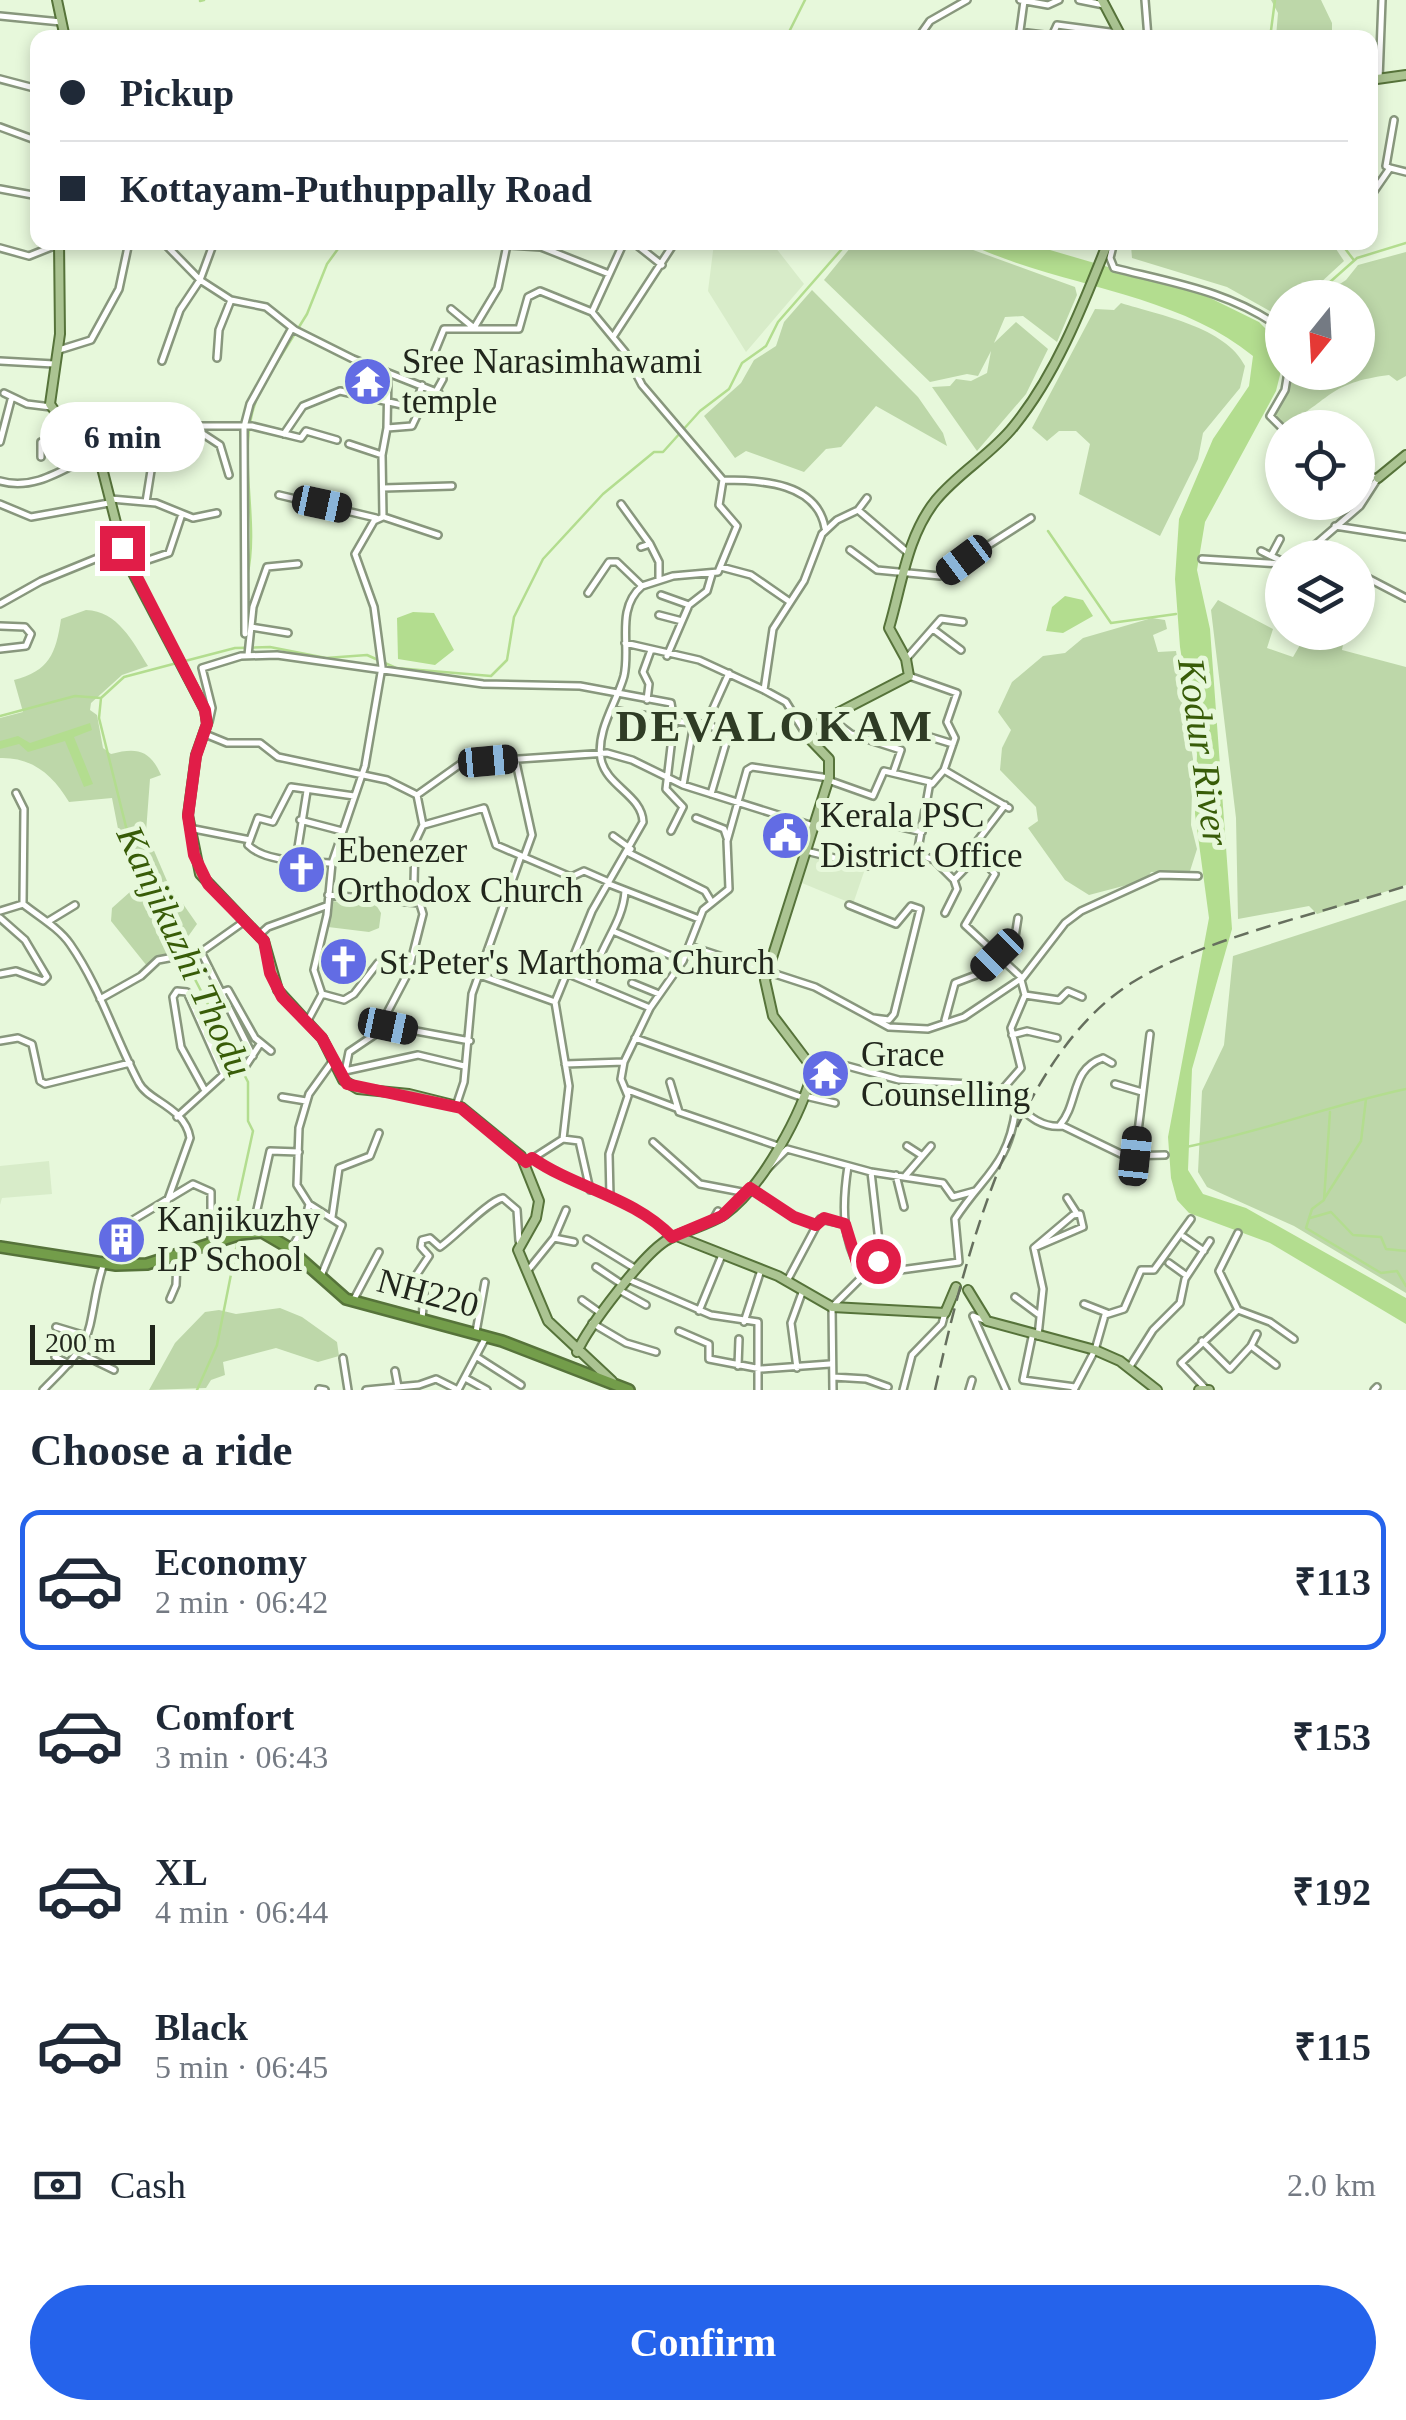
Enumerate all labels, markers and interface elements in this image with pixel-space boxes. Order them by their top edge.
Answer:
text: Pickup [120,72,234,114]
text: Kottayam-Puthuppally Road [120,168,592,210]
north arrow [1265,280,1375,390]
map controls [1265,280,1375,650]
place label: Sree Narasimhawami temple [402,342,703,421]
temple icon: Sree Narasimhawami temple [341,355,393,407]
callout: 6 min [39,403,204,473]
button: locate [1265,410,1375,520]
text: 6 min [84,419,161,455]
car [290,483,354,525]
route end [100,526,145,571]
car [931,530,997,590]
button: layers [1265,540,1375,650]
water label: Kodur River [1170,655,1238,849]
district label: DEVALOKAM [615,701,935,751]
car [457,743,519,779]
place label: Kerala PSC District Office [820,796,1022,875]
public building icon: Kerala PSC District Office [759,809,811,861]
water label: Kanjikuzhi Thodu [108,818,261,1083]
place label: Ebenezer Orthodox Church [337,831,583,910]
church icon: Ebenezer Orthodox Church [276,844,328,896]
car [965,923,1029,987]
church icon: St.Peter's Marthoma Church [318,936,370,988]
place label: St.Peter's Marthoma Church [379,943,776,982]
car [356,1005,420,1047]
place label: Grace Counselling [861,1035,1030,1114]
temple icon: Grace Counselling [800,1048,852,1100]
car [1117,1125,1153,1187]
place label: Kanjikuzhy LP School [157,1200,321,1279]
building icon: Kanjikuzhy LP School [96,1213,148,1265]
route start [856,1239,901,1284]
street label: NH220 [373,1261,483,1325]
scale bar [30,1320,155,1364]
text: 200 m [45,1327,116,1358]
text: Choose a ride [30,1425,293,1475]
icon: car [35,1535,125,1625]
text: Economy [155,1541,307,1583]
text: ₹113 [1294,1561,1371,1603]
text: 2 min · 06:42 [155,1584,328,1620]
icon: car [35,1690,125,1780]
text: Comfort [155,1696,294,1738]
text: ₹153 [1292,1716,1371,1758]
text: 3 min · 06:43 [155,1739,328,1775]
icon: car [35,1845,125,1935]
text: XL [155,1851,208,1893]
text: ₹192 [1292,1871,1371,1913]
text: 4 min · 06:44 [155,1894,328,1930]
icon: car [35,2000,125,2090]
text: Black [155,2006,248,2048]
text: ₹115 [1294,2026,1371,2068]
text: 5 min · 06:45 [155,2049,328,2085]
icon: cash [30,2158,85,2213]
text: Cash [110,2164,186,2206]
text: 2.0 km [1287,2167,1376,2203]
button: Confirm [30,2285,1376,2400]

